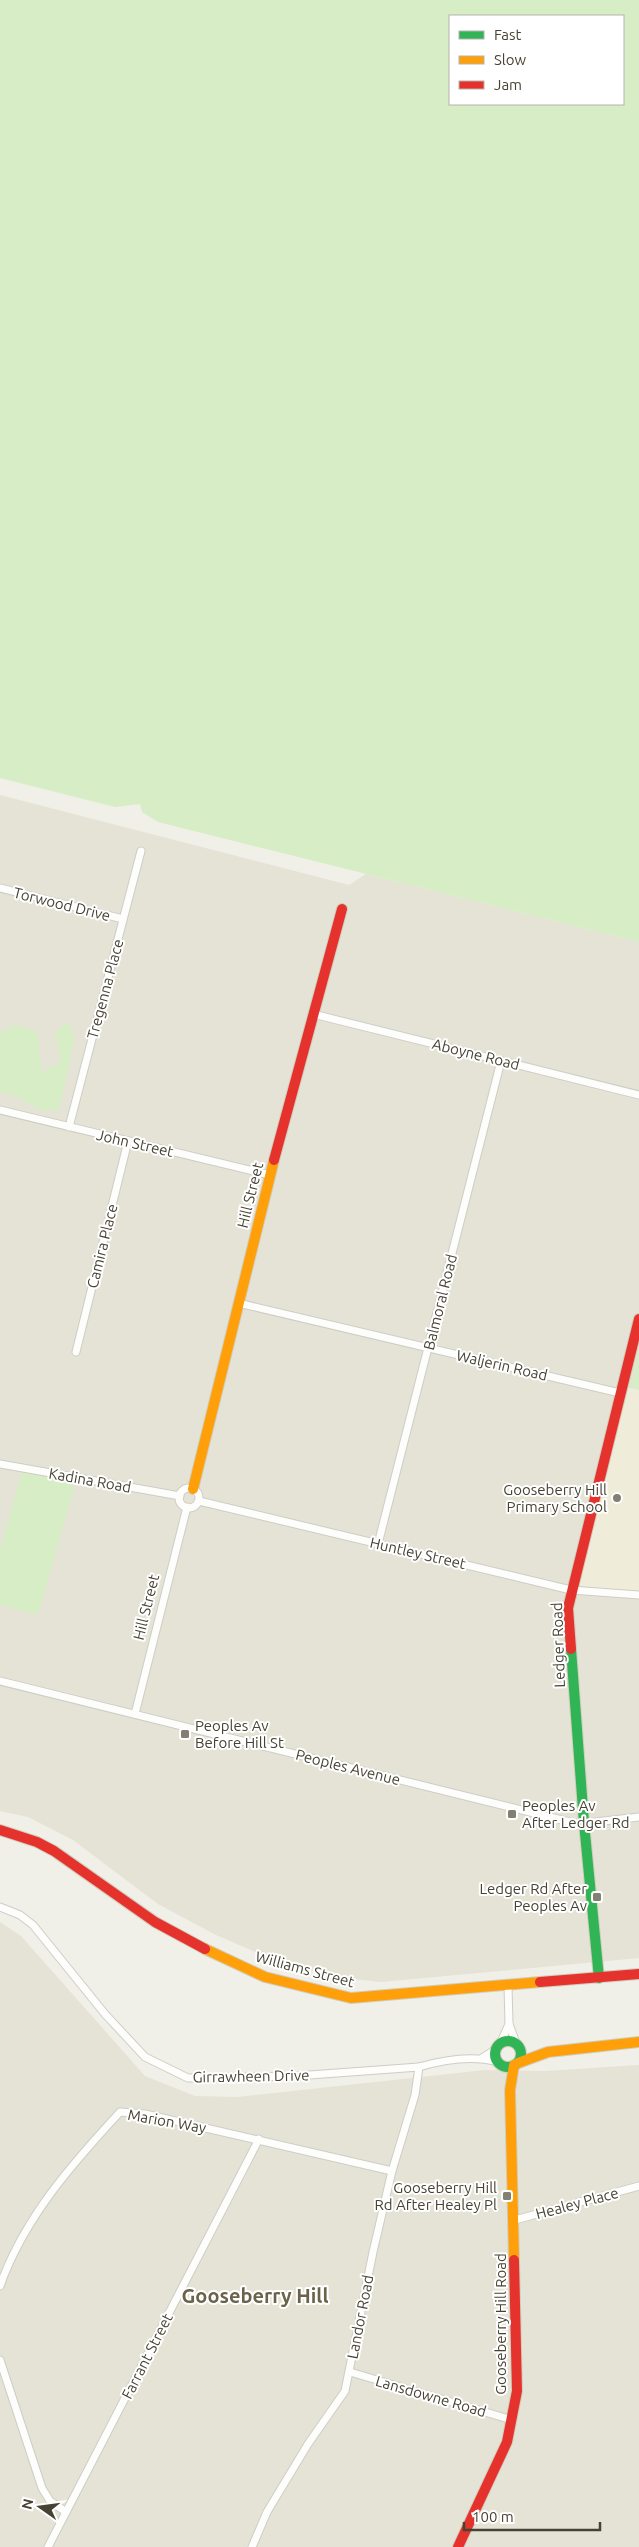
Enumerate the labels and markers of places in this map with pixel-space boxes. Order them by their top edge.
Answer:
place label: Gooseberry Hill Primary School [503,1481,607,1515]
marker: Gooseberry Hill Primary School [611,1492,623,1504]
place label: Peoples Av Before Hill St [195,1717,284,1751]
marker: Peoples Av Before Hill St [179,1728,191,1740]
place label: Peoples Av After Ledger Rd [522,1797,630,1831]
marker: Peoples Av After Ledger Rd [506,1808,518,1820]
place label: Ledger Rd After Peoples Av [479,1880,588,1914]
marker: Ledger Rd After Peoples Av [591,1891,603,1903]
place label: Gooseberry Hill Rd After Healey Pl [375,2179,497,2213]
marker: Gooseberry Hill Rd After Healey Pl [501,2190,513,2202]

